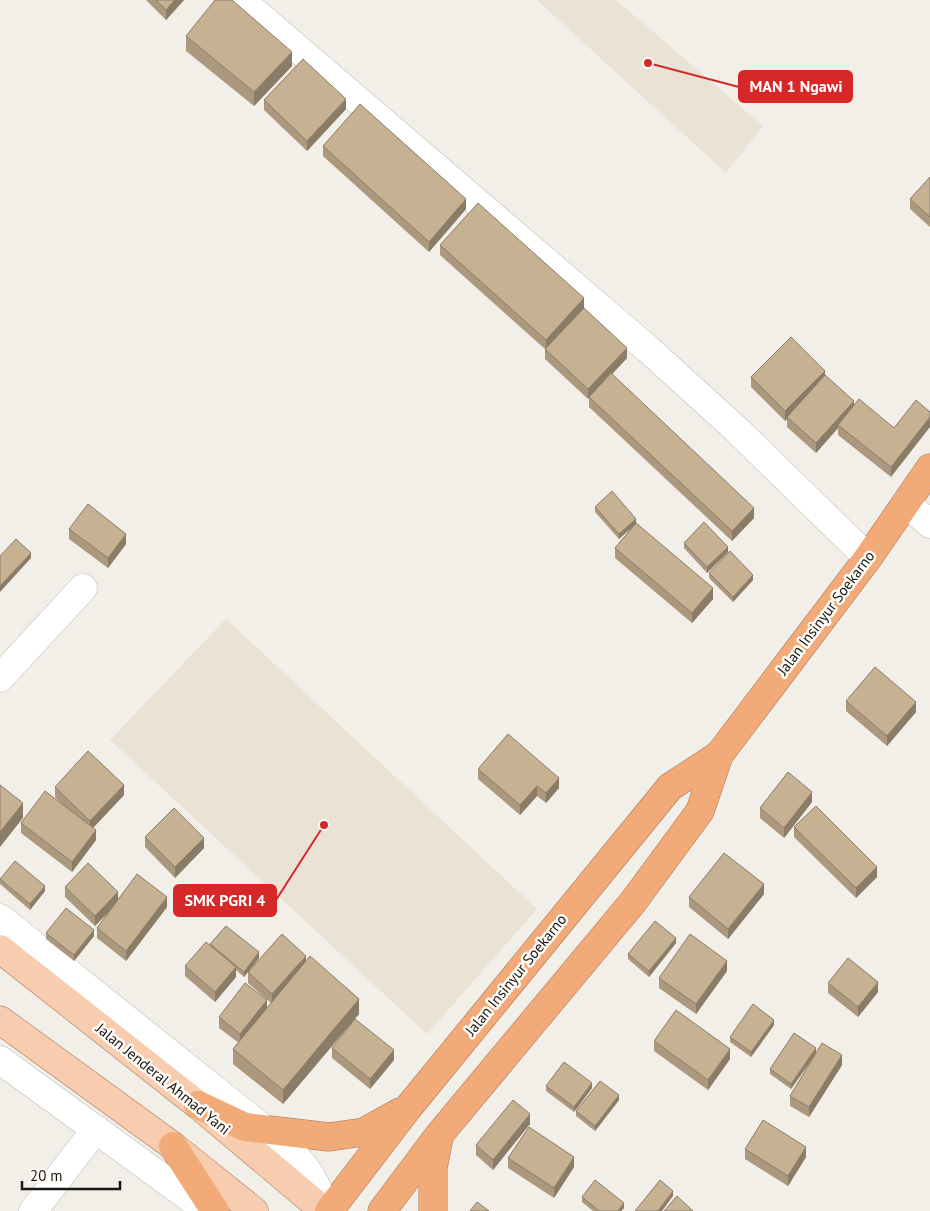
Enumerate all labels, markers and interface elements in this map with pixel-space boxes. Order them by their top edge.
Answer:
callout: MAN 1 Ngawi [739,71,852,102]
text: MAN 1 Ngawi [749,76,843,96]
street label: Jalan Insinyur Soekarno [772,547,879,679]
callout: SMK PGRI 4 [174,885,276,916]
text: SMK PGRI 4 [185,890,265,910]
street label: Jalan Insinyur Soekarno [460,910,570,1040]
street label: Jalan Jenderal Ahmad Yani [92,1018,234,1139]
scale bar [22,1158,120,1190]
text: 20 m [30,1166,63,1185]

